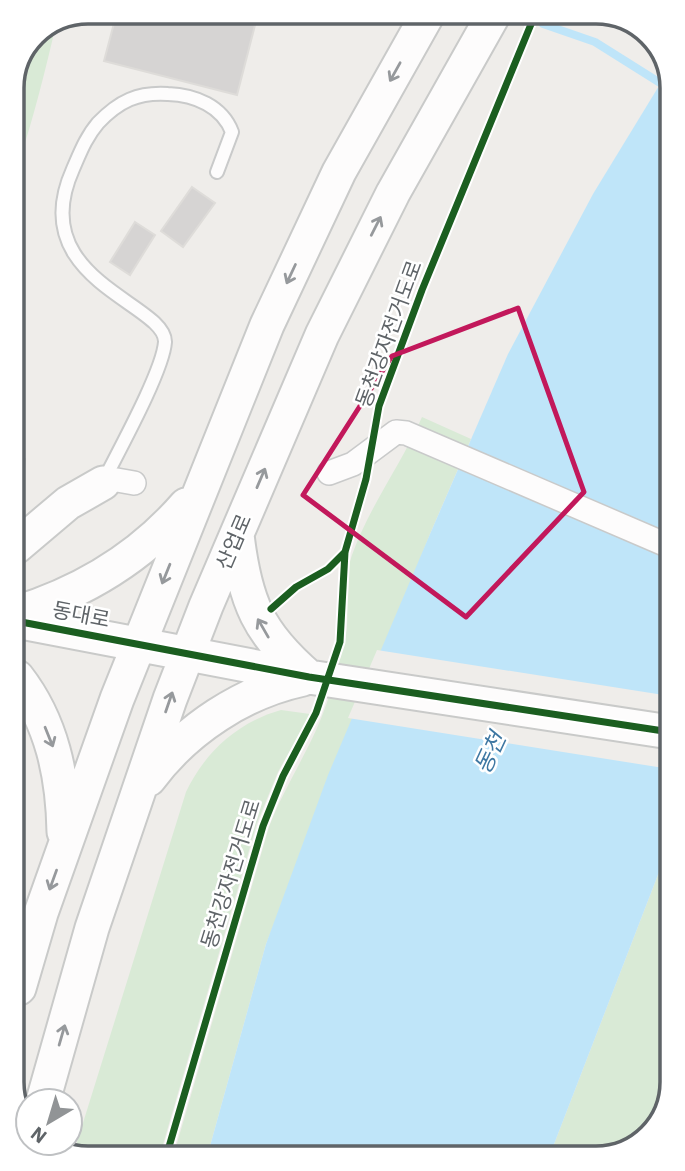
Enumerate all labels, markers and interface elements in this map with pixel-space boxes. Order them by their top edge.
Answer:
one-way arrow [388,61,402,81]
one-way arrow [370,217,384,237]
street label: 동천강자전거도로 [348,256,428,411]
one-way arrow [283,263,297,284]
one-way arrow [255,467,268,489]
street label: 산업로 [209,509,257,574]
one-way arrow [159,563,172,585]
street label: 동대로 [50,595,112,633]
one-way arrow [256,618,270,638]
one-way arrow [164,692,176,714]
water label: 동천 [467,724,513,778]
one-way arrow [43,726,56,747]
street label: 동천강자전거도로 [194,796,266,952]
one-way arrow [46,868,58,890]
one-way arrow [56,1025,69,1047]
north arrow [14,1087,84,1157]
text: N [26,1122,51,1149]

